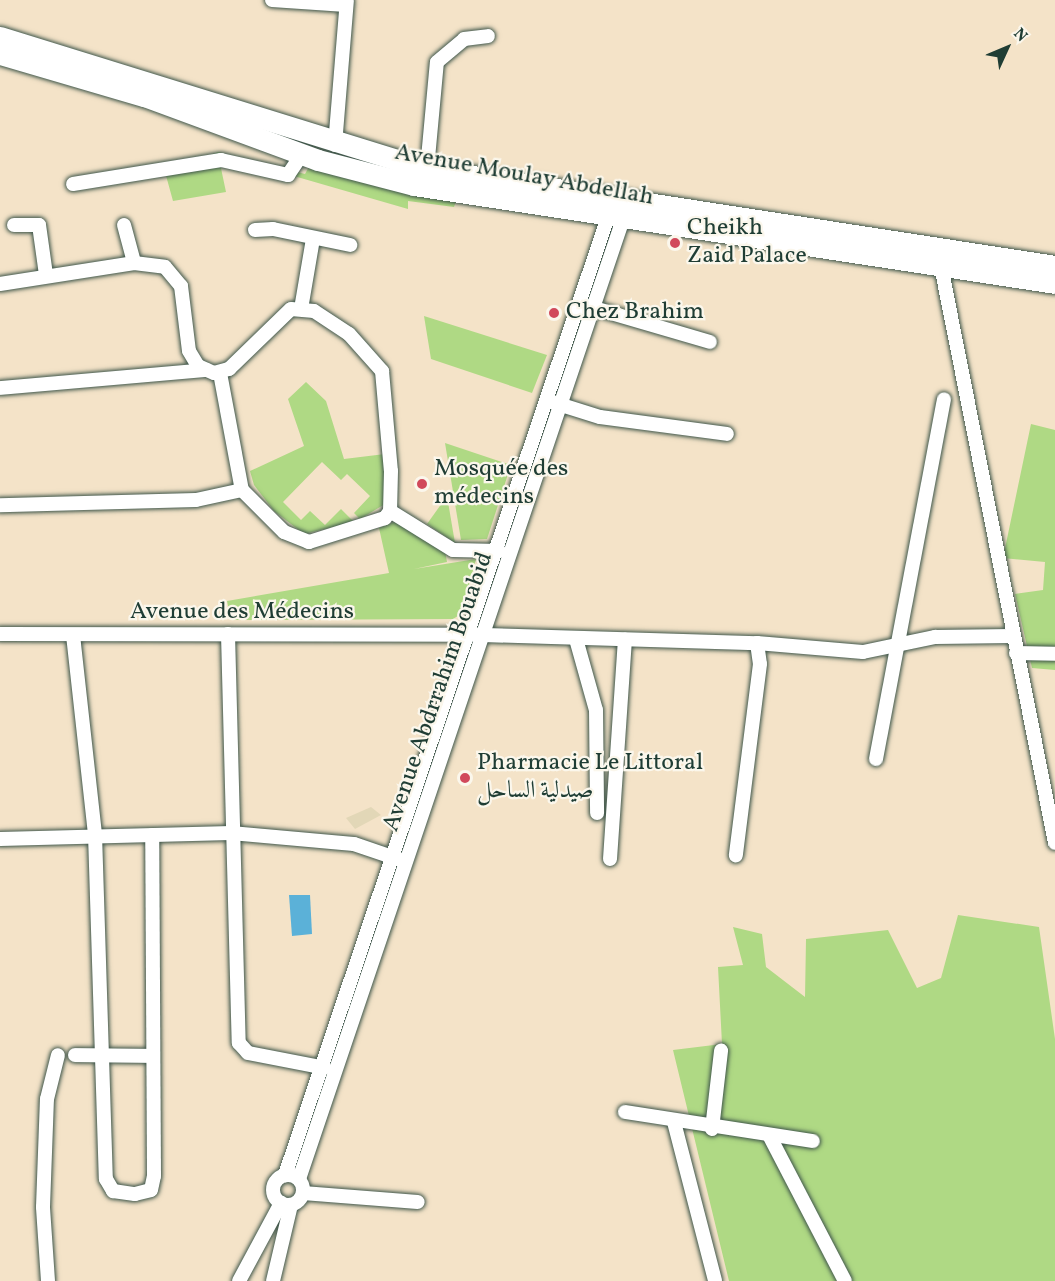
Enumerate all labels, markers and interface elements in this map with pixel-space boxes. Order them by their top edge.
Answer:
north arrow [977,18,1037,78]
text: N [1008,24,1032,47]
street label: Avenue Moulay Abdellah [392,139,656,213]
place label: Cheikh Zaid Palace [687,215,807,271]
marker: Cheikh Zaid Palace [668,236,682,250]
place label: Chez Brahim [566,299,704,327]
marker: Chez Brahim [547,306,561,320]
place label: Mosquée des médecins [434,456,568,512]
marker: Mosquée des médecins [415,477,429,491]
street label: Avenue Abdrrahim Bouabid [378,549,500,835]
street label: Avenue des Médecins [130,599,354,627]
place label: Pharmacie Le Littoral صيدلية الساحل [477,750,703,806]
marker: Pharmacie Le Littoral صيدلية الساحل [458,771,472,785]

